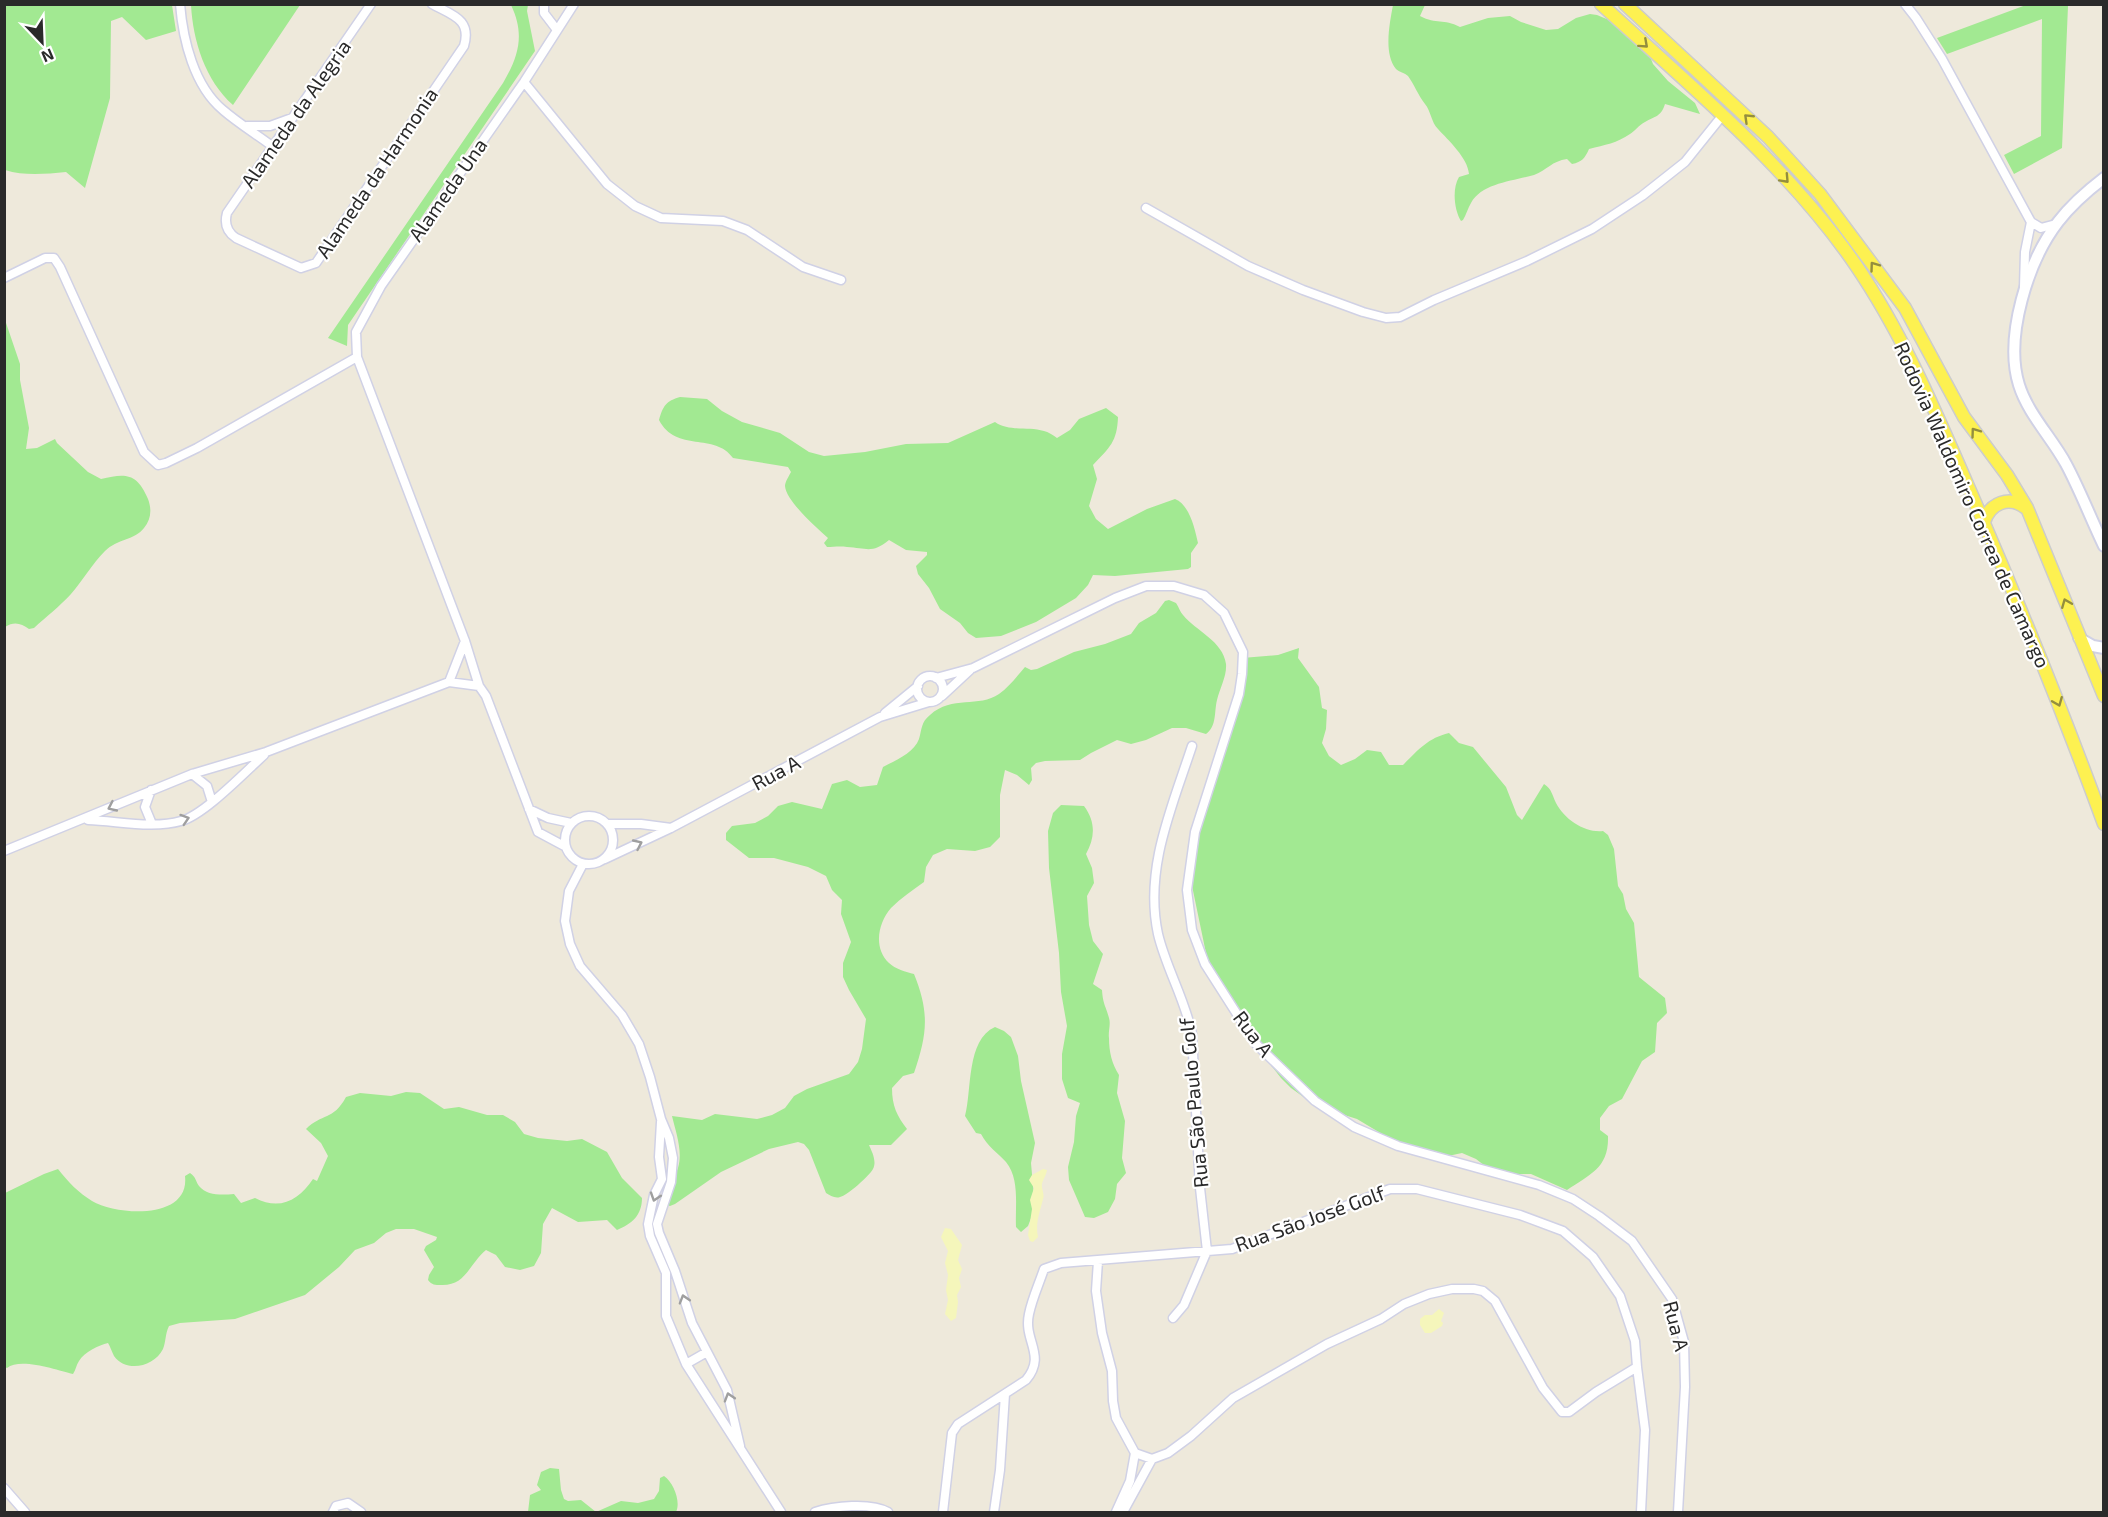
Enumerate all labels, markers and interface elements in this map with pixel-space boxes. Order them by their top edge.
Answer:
north arrow [12,12,72,72]
street label: Alameda da Alegria [235,35,355,192]
one-way arrow [1638,37,1648,48]
text: N [39,45,57,67]
street label: Alameda da Harmonia [310,83,442,262]
one-way arrow [1744,114,1754,125]
street label: Alameda Una [403,133,492,246]
one-way arrow [1777,172,1788,183]
one-way arrow [1870,261,1881,272]
street label: Rodovia Waldomiro Correa de Camargo [1890,338,2056,671]
one-way arrow [1971,428,1982,439]
one-way arrow [2060,599,2073,609]
one-way arrow [2051,696,2063,707]
street label: Rua A [747,749,804,795]
one-way arrow [107,799,118,811]
one-way arrow [179,814,190,826]
one-way arrow [632,839,643,851]
street label: Rua A [1229,1006,1279,1061]
street label: Rua São Paulo Golf [1174,1017,1212,1189]
street label: Rua São José Golf [1231,1180,1388,1256]
one-way arrow [650,1191,662,1202]
one-way arrow [679,1294,691,1305]
street label: Rua A [1659,1298,1695,1354]
one-way arrow [724,1392,736,1403]

